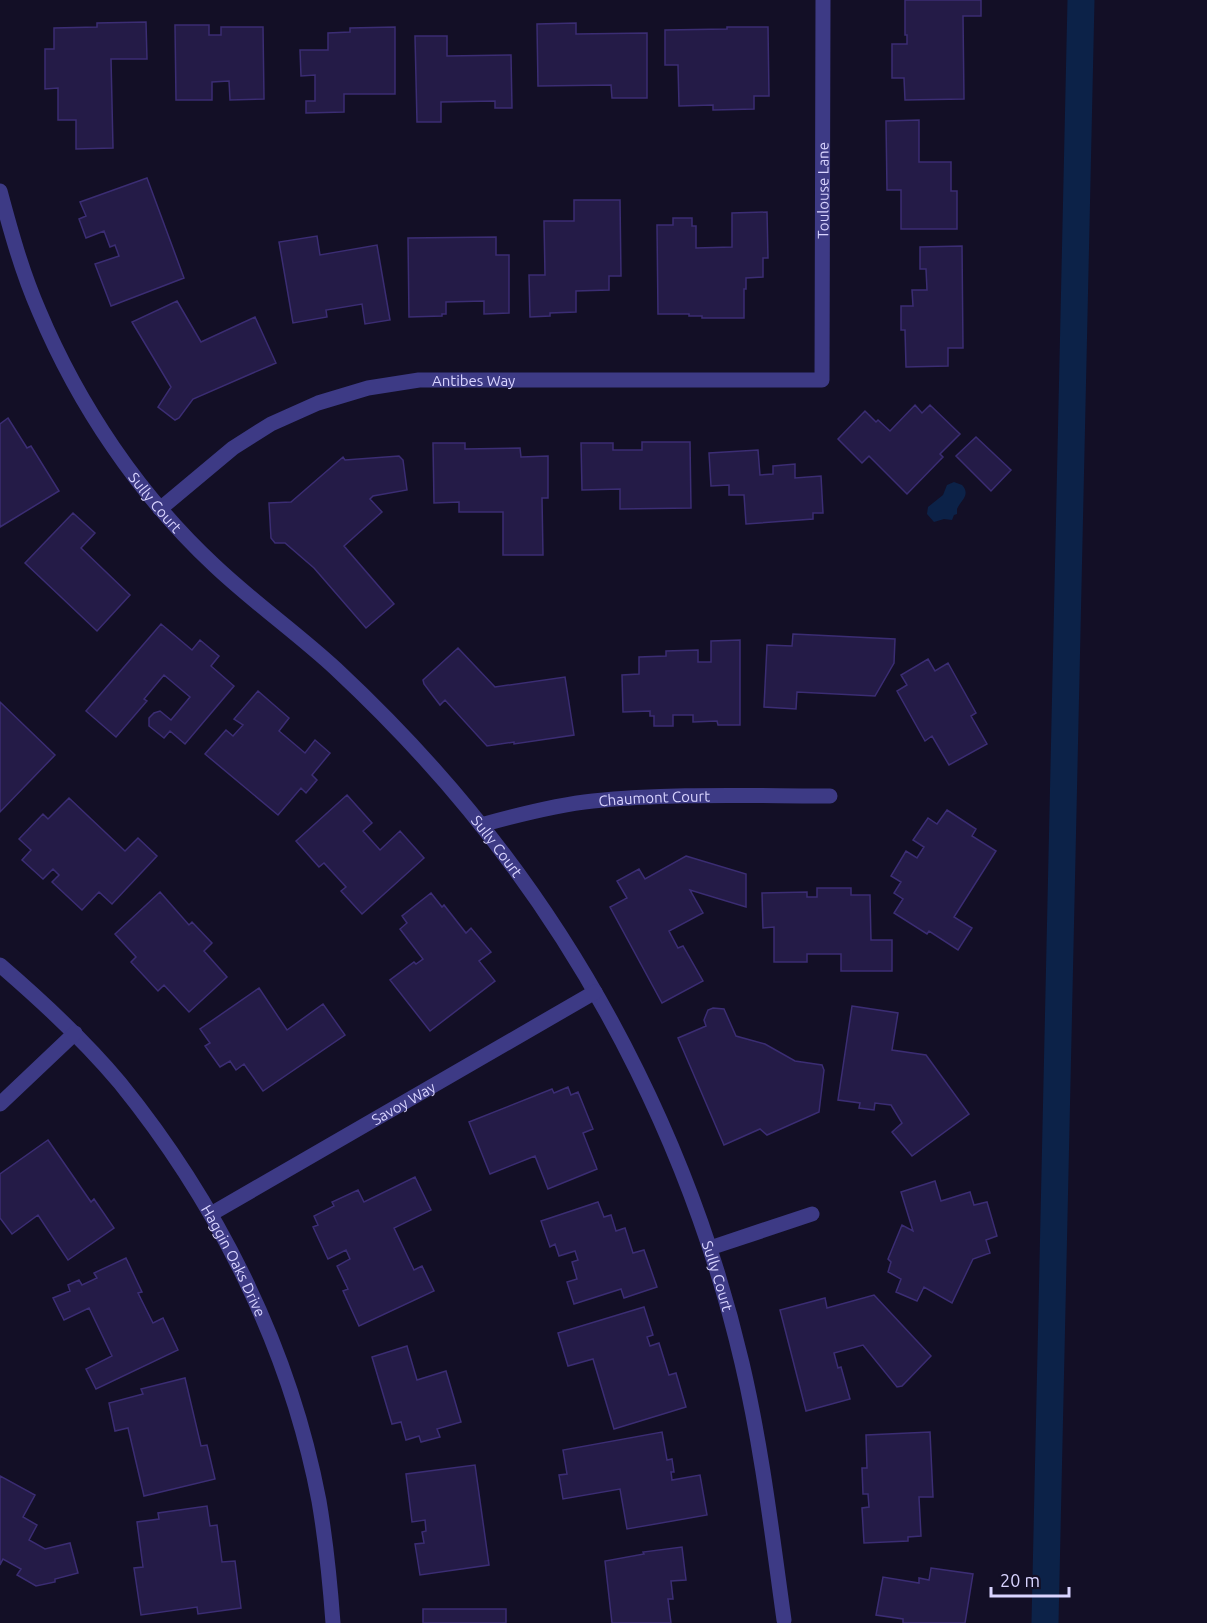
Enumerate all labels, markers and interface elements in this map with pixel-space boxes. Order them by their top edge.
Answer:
street label: Toulouse Lane [814,142,831,239]
street label: Antibes Way [432,372,515,389]
street label: Sully Court [126,469,185,536]
street label: Chaumont Court [598,787,710,809]
street label: Sully Court [468,812,526,880]
street label: Savoy Way [368,1078,438,1128]
street label: Haggin Oaks Drive [198,1201,269,1319]
street label: Sully Court [699,1238,737,1313]
scale bar [991,1560,1069,1598]
text: 20 m [1000,1570,1040,1590]

